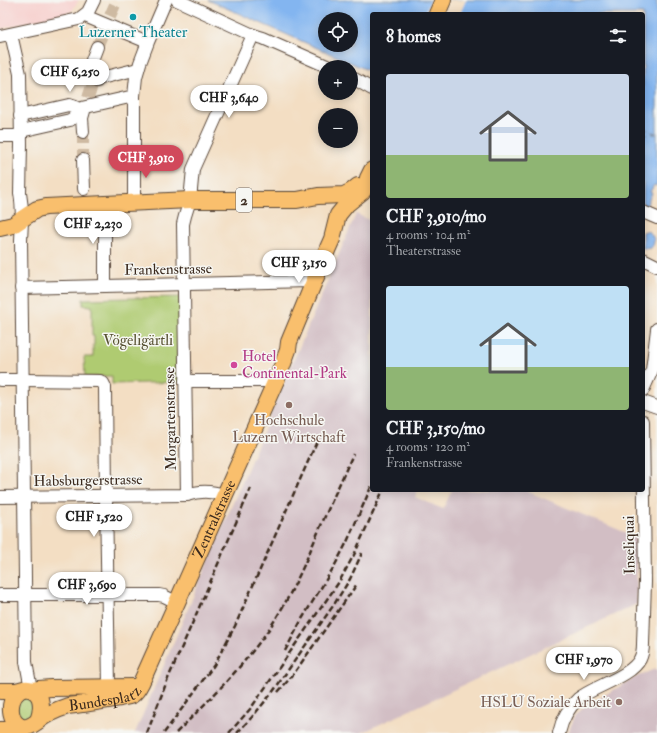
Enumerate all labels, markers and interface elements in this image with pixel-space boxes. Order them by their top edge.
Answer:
marker: Luzerner Theater [128,12,138,22]
map controls [318,12,358,148]
button: locate [318,12,358,52]
place label: Luzerner Theater [79,23,188,42]
icon: filters [607,25,629,47]
text: 8 homes [386,26,441,47]
pin: CHF 6,250 [24,59,116,93]
button: + [318,60,358,100]
text: CHF 6,250 [40,64,100,80]
pin: CHF 3,640 [183,85,275,119]
text: CHF 3,640 [199,90,259,106]
icon: home [472,100,544,172]
button: − [318,108,358,148]
pin: CHF 3,910 [100,145,192,179]
text: CHF 3,910 [118,150,174,166]
road number: 2 [236,188,252,212]
text: CHF 3,910/mo [386,206,486,227]
pin: CHF 2,230 [47,211,139,245]
text: CHF 2,230 [64,216,122,232]
text: 4 rooms · 104 m² [386,227,470,243]
text: Theaterstrasse [386,243,461,259]
pin: CHF 3,150 [253,250,345,284]
text: CHF 3,150 [271,255,327,271]
street label: Frankenstrasse [124,259,212,280]
icon: home [472,312,544,384]
park label: Vögeligärtli [103,331,173,350]
place label: Hotel Continental-Park [242,347,347,383]
marker: Hotel Continental-Park [229,360,239,370]
street label: Morgartenstrasse [160,367,181,471]
marker: Hochschule Luzern Wirtschaft [284,400,294,410]
place label: Hochschule Luzern Wirtschaft [232,411,346,447]
text: CHF 3,150/mo [386,418,485,439]
text: 4 rooms · 120 m² [386,439,470,455]
text: Frankenstrasse [386,455,462,471]
street label: Habsburgerstrasse [33,470,143,491]
street label: Zentralstrasse [189,477,240,562]
pin: CHF 1,520 [48,504,140,538]
text: CHF 1,520 [65,509,123,525]
street label: Inseliquai [619,515,640,575]
pin: CHF 3,690 [41,572,133,606]
text: CHF 3,690 [57,577,117,593]
pin: CHF 1,970 [538,647,630,681]
text: CHF 1,970 [555,652,613,668]
street label: Bundesplatz [68,682,146,716]
place label: HSLU Soziale Arbeit [480,693,611,712]
marker: HSLU Soziale Arbeit [614,697,624,707]

